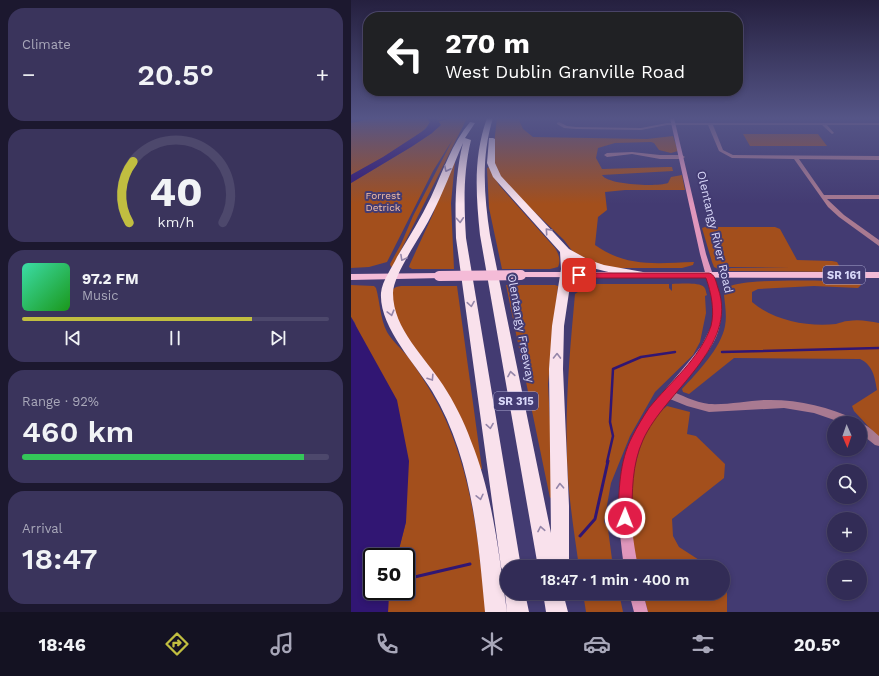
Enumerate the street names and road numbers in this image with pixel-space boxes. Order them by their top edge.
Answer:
street label: Olentangy River Road [694,170,736,294]
road number: SR 161 [823,266,865,284]
street label: Olentangy Freeway [505,272,538,384]
road number: SR 315 [494,392,538,410]

